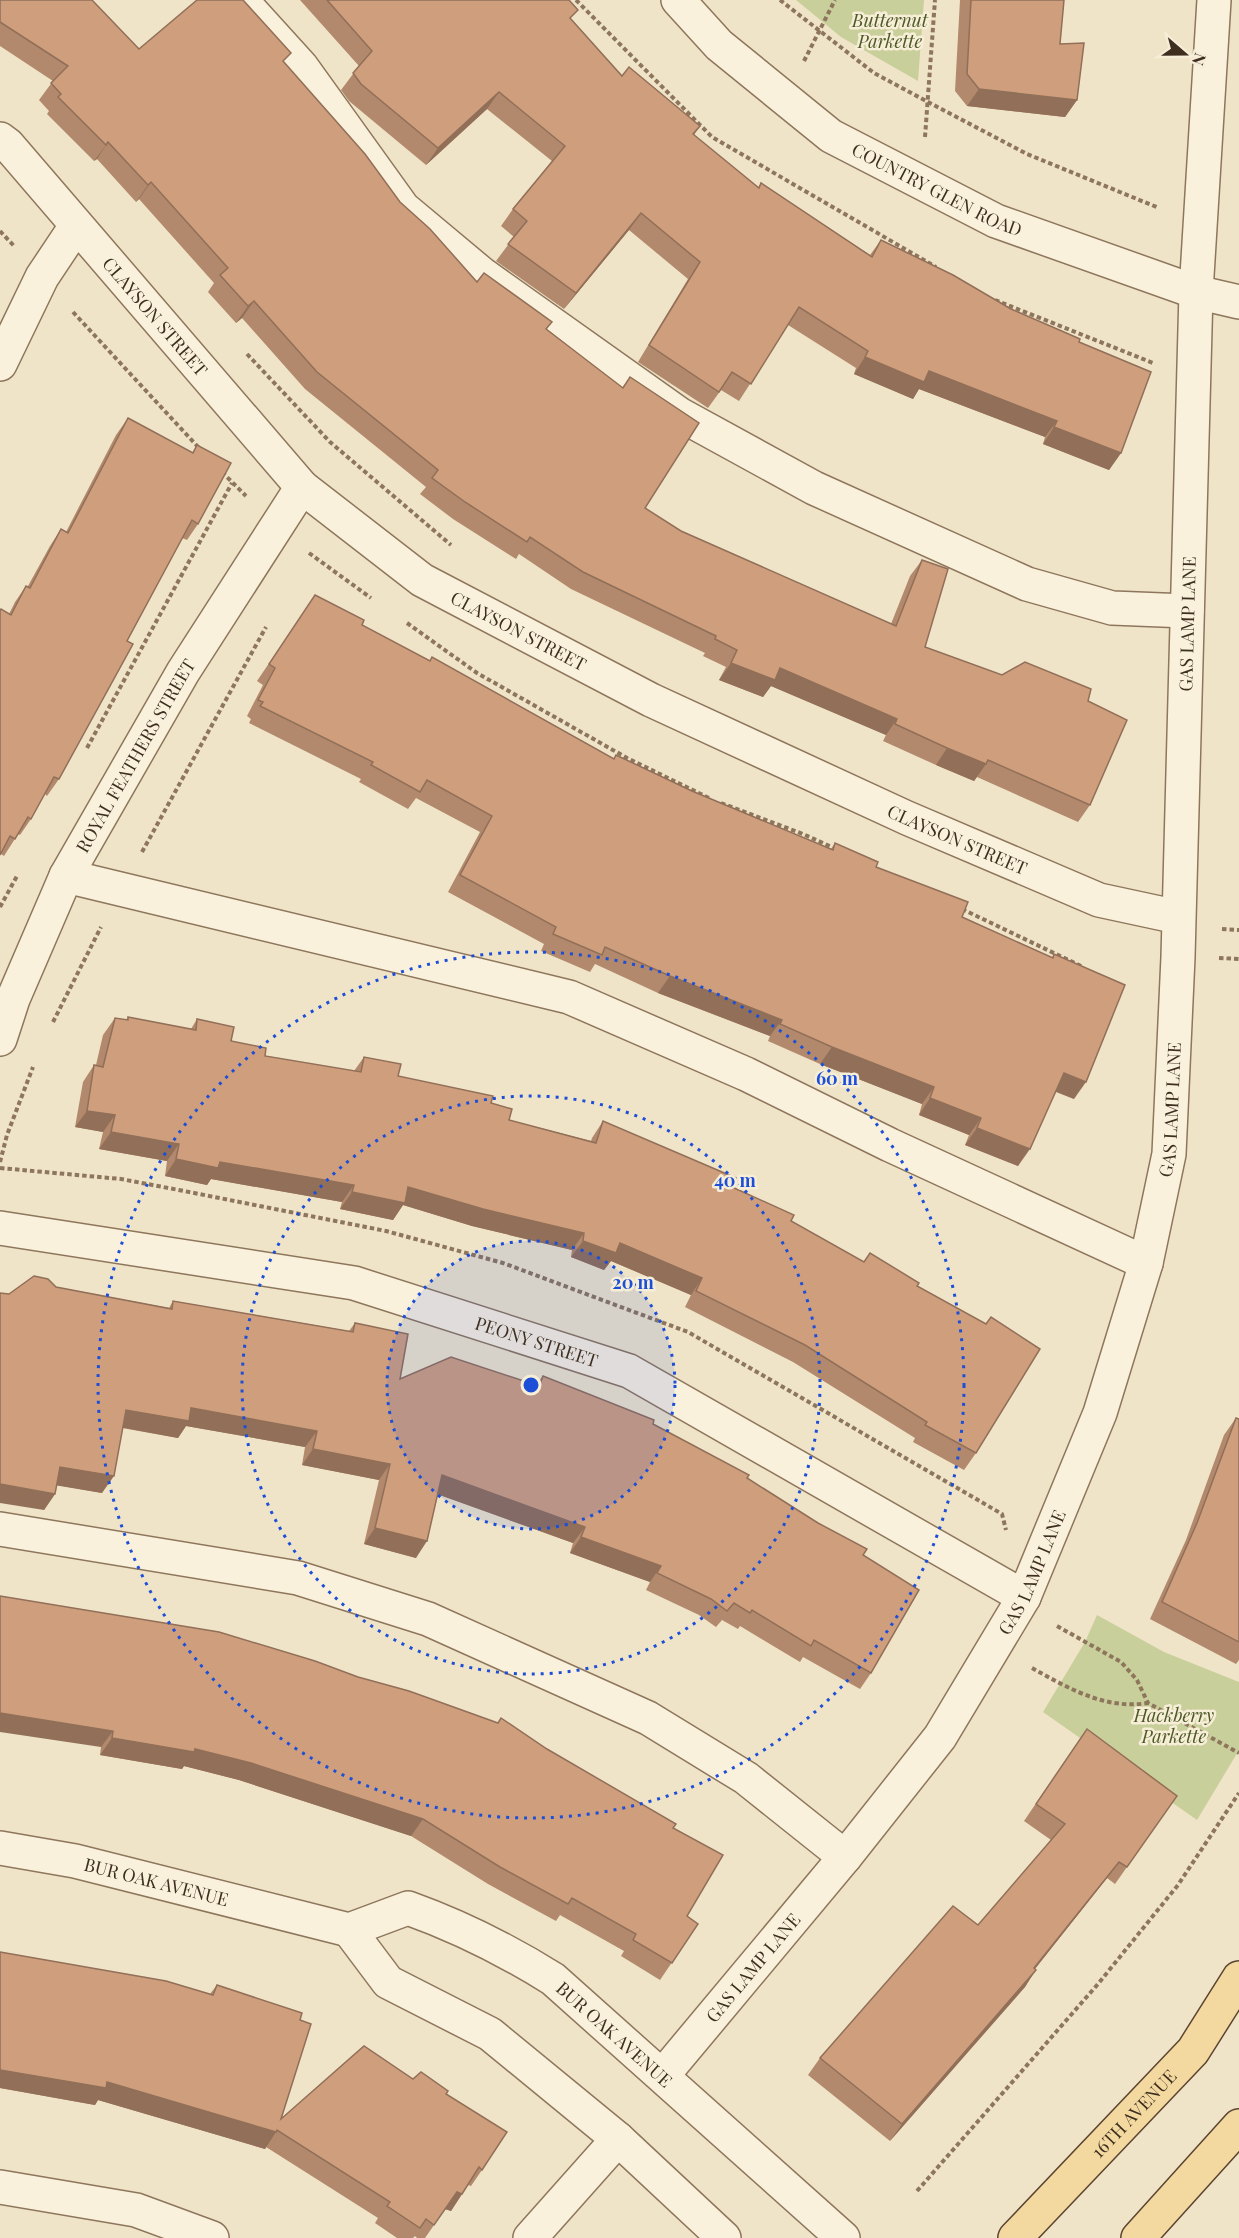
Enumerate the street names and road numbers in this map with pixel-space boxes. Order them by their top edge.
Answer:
street label: COUNTRY GLEN ROAD [848,137,1025,241]
street label: CLAYSON STREET [97,252,213,381]
street label: GAS LAMP LANE [1173,556,1201,692]
street label: CLAYSON STREET [447,585,591,676]
street label: ROYAL FEATHERS STREET [70,654,200,857]
street label: CLAYSON STREET [884,799,1031,880]
street label: GAS LAMP LANE [1152,1042,1186,1179]
street label: PEONY STREET [472,1311,601,1372]
street label: GAS LAMP LANE [992,1506,1071,1639]
street label: BUR OAK AVENUE [82,1852,231,1911]
street label: GAS LAMP LANE [700,1908,805,2027]
street label: BUR OAK AVENUE [551,1976,678,2092]
street label: 16TH AVENUE [1086,2064,1181,2163]

